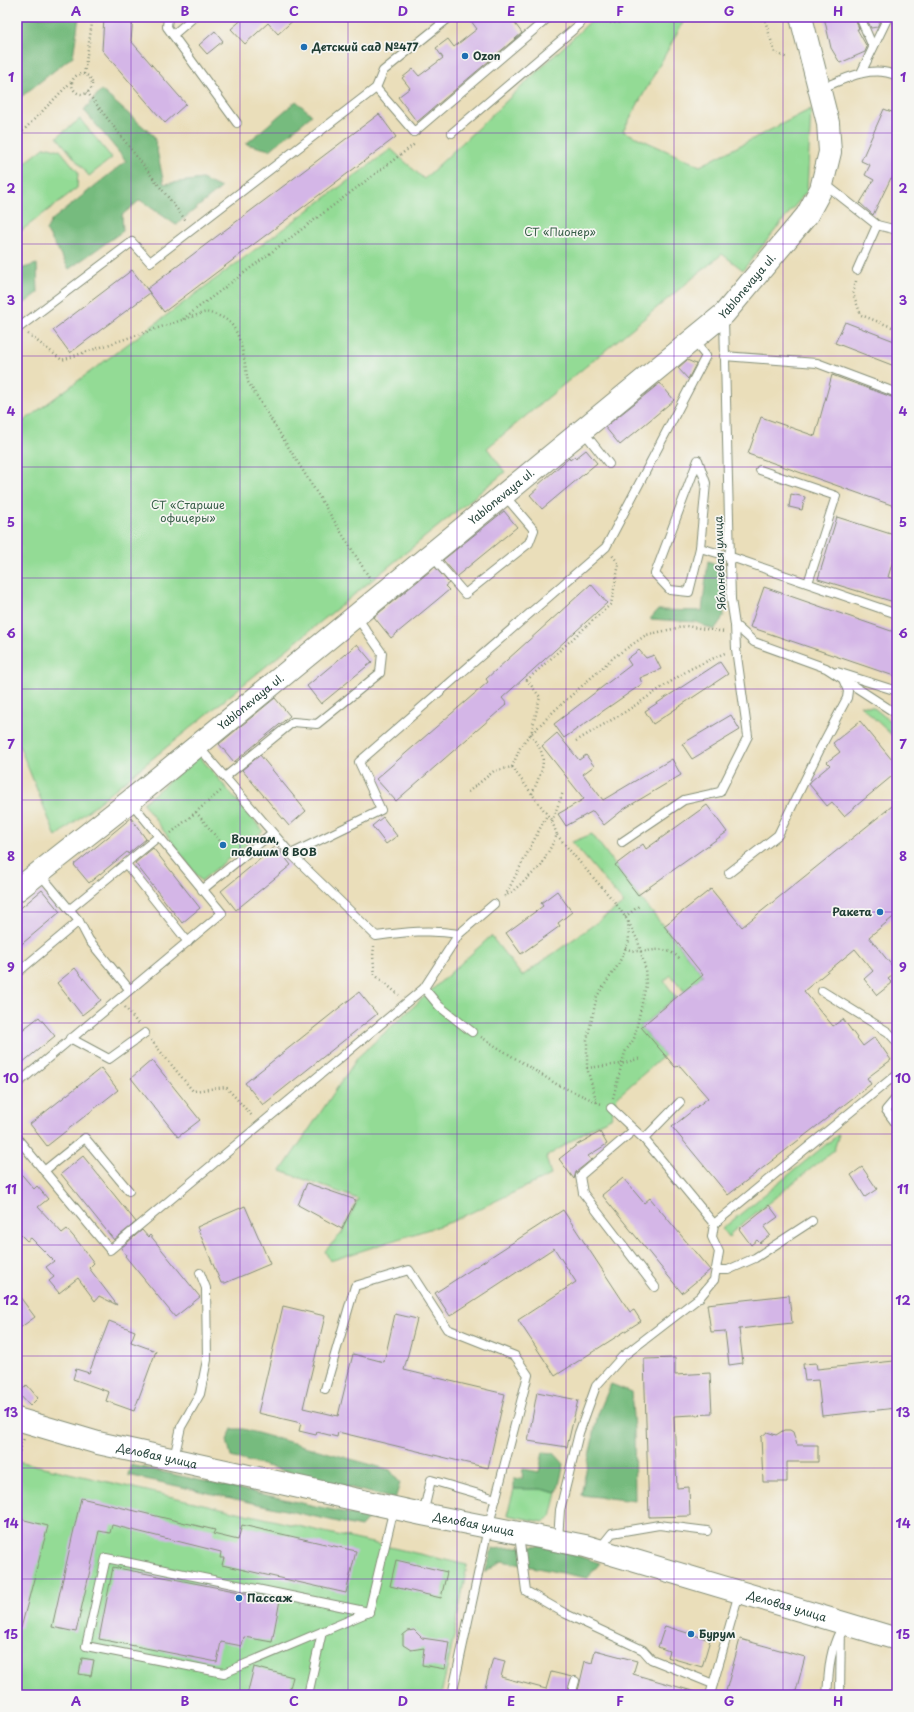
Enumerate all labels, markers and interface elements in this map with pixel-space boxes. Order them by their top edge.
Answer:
text: A [71,1,81,20]
text: B [181,1,190,20]
text: C [289,1,299,20]
text: D [398,1,408,20]
text: E [507,1,515,20]
text: F [616,1,624,20]
text: G [724,1,734,20]
text: H [833,1,843,20]
place label: Детский сад №477 [311,38,419,55]
marker: Детский сад №477 [299,42,309,52]
place label: Ozon [473,47,501,64]
marker: Ozon [460,51,470,61]
text: 1 [8,67,14,86]
text: 1 [900,67,906,86]
text: 2 [6,178,16,197]
text: 2 [898,178,908,197]
park label: СТ «Пионер» [524,223,596,240]
street label: Yablonevaya ul. [715,249,779,323]
text: 3 [7,290,16,309]
text: 3 [899,290,908,309]
text: 4 [7,401,16,420]
text: 4 [899,401,908,420]
street label: Yablonevaya ul. [464,464,538,529]
park label: СТ «Старшие офицеры» [151,496,225,526]
text: 5 [7,512,15,531]
text: 5 [899,512,907,531]
street label: Яблоневая улица [709,516,730,610]
text: 6 [6,623,16,642]
text: 6 [898,623,908,642]
street label: Yablonevaya ul. [214,669,287,734]
text: 7 [7,734,15,753]
text: 7 [899,734,907,753]
place label: Воинам, павшим в ВОВ [231,830,317,860]
marker: Воинам, павшим в ВОВ [218,840,228,850]
text: 8 [7,846,15,865]
text: 8 [899,846,907,865]
place label: Ракета [832,903,873,920]
marker: Ракета [875,907,885,917]
text: 9 [7,957,15,976]
text: 9 [899,957,907,976]
text: 10 [3,1068,19,1087]
text: 10 [895,1068,911,1087]
text: 11 [5,1179,17,1198]
text: 11 [897,1179,909,1198]
text: 12 [3,1290,19,1309]
text: 12 [895,1290,911,1309]
text: 13 [4,1402,19,1421]
text: 13 [896,1402,911,1421]
street label: Деловая улица [114,1438,199,1473]
street label: Деловая улица [431,1507,516,1540]
text: 14 [3,1513,19,1532]
text: 14 [895,1513,911,1532]
street label: Деловая улица [744,1586,829,1626]
place label: Пассаж [247,1589,293,1606]
marker: Пассаж [234,1593,244,1603]
text: 15 [4,1624,18,1643]
text: 15 [896,1624,910,1643]
place label: Бурум [699,1625,735,1642]
marker: Бурум [686,1629,696,1639]
text: A [71,1691,81,1710]
text: B [181,1691,190,1710]
text: C [289,1691,299,1710]
text: D [398,1691,408,1710]
text: E [507,1691,515,1710]
text: F [616,1691,624,1710]
text: G [724,1691,734,1710]
text: H [833,1691,843,1710]

